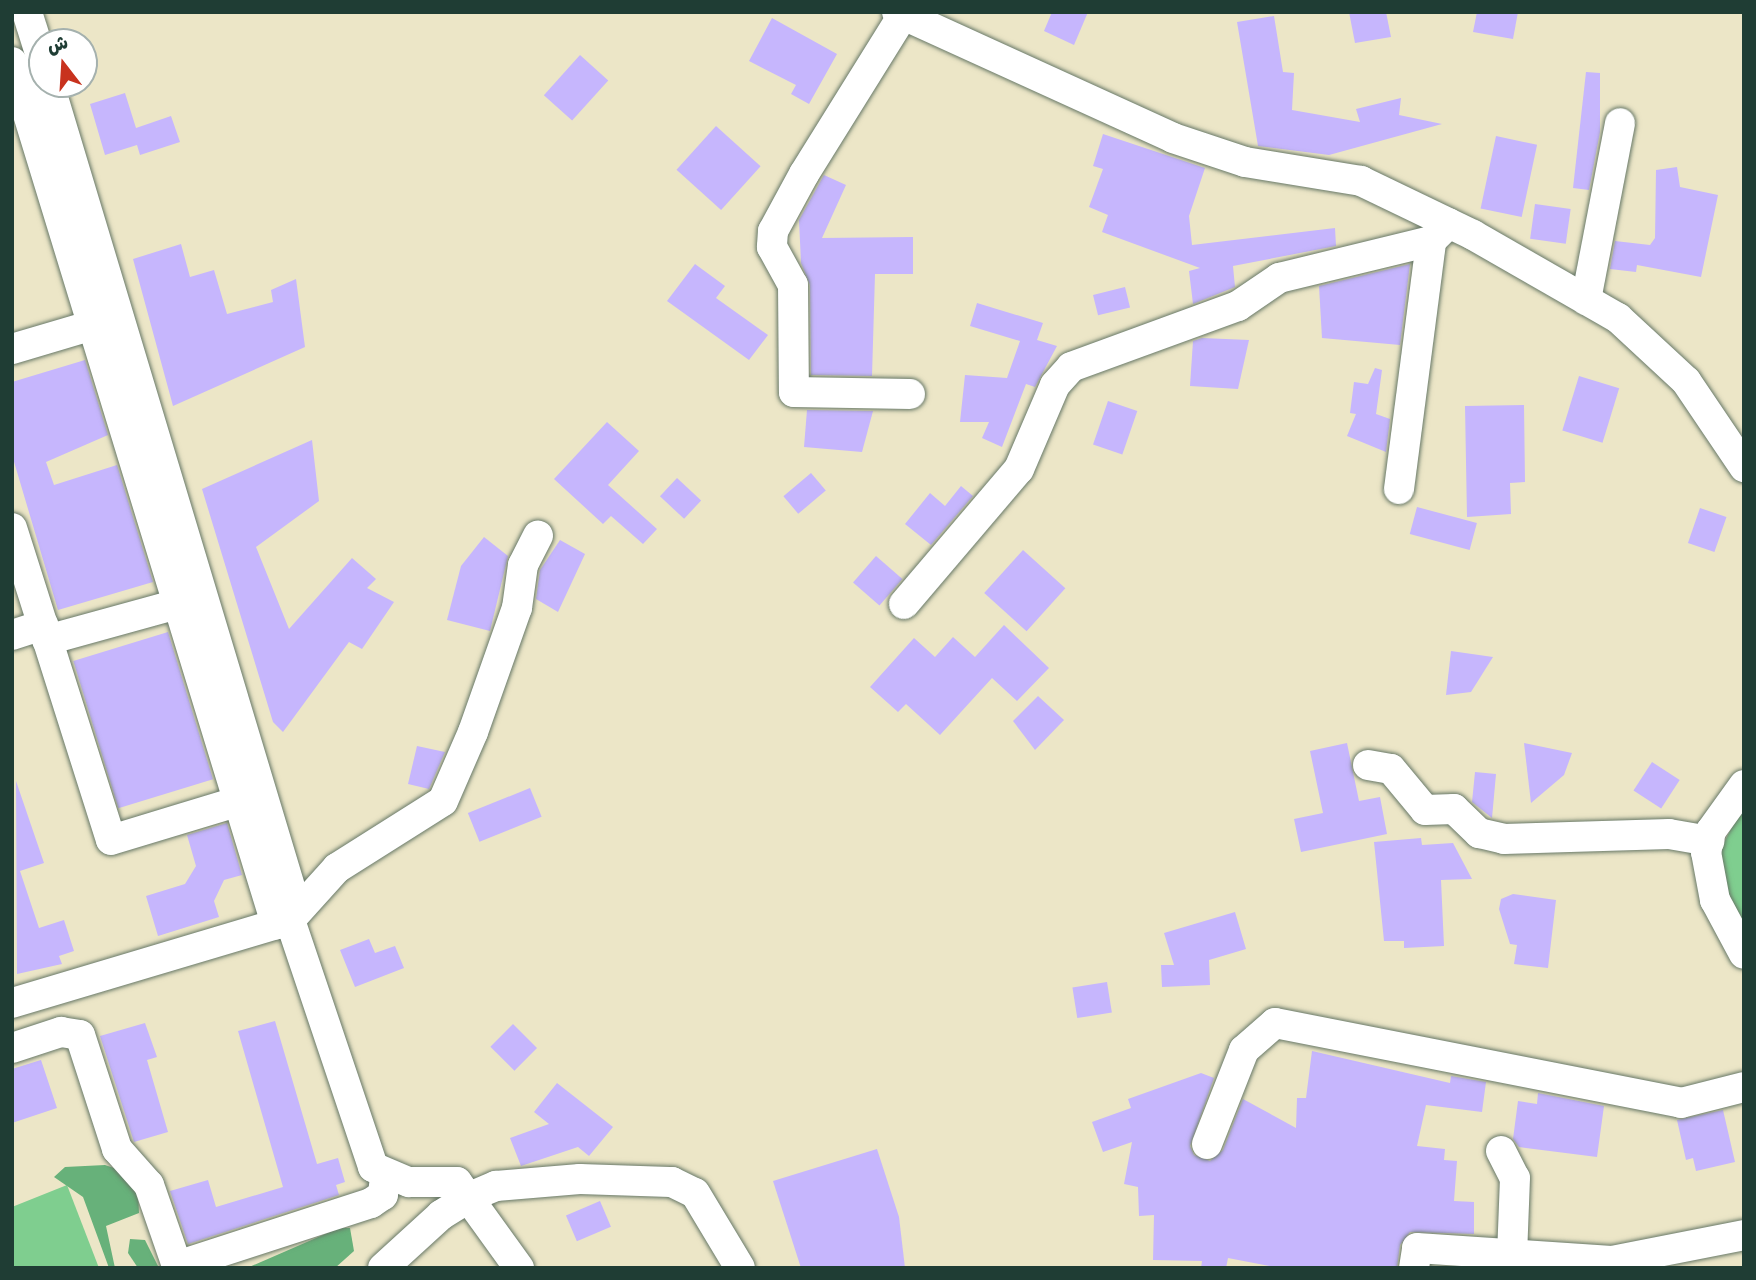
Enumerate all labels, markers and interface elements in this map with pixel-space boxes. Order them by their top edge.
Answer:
north arrow [28,28,98,98]
text: ش [44,30,71,58]

